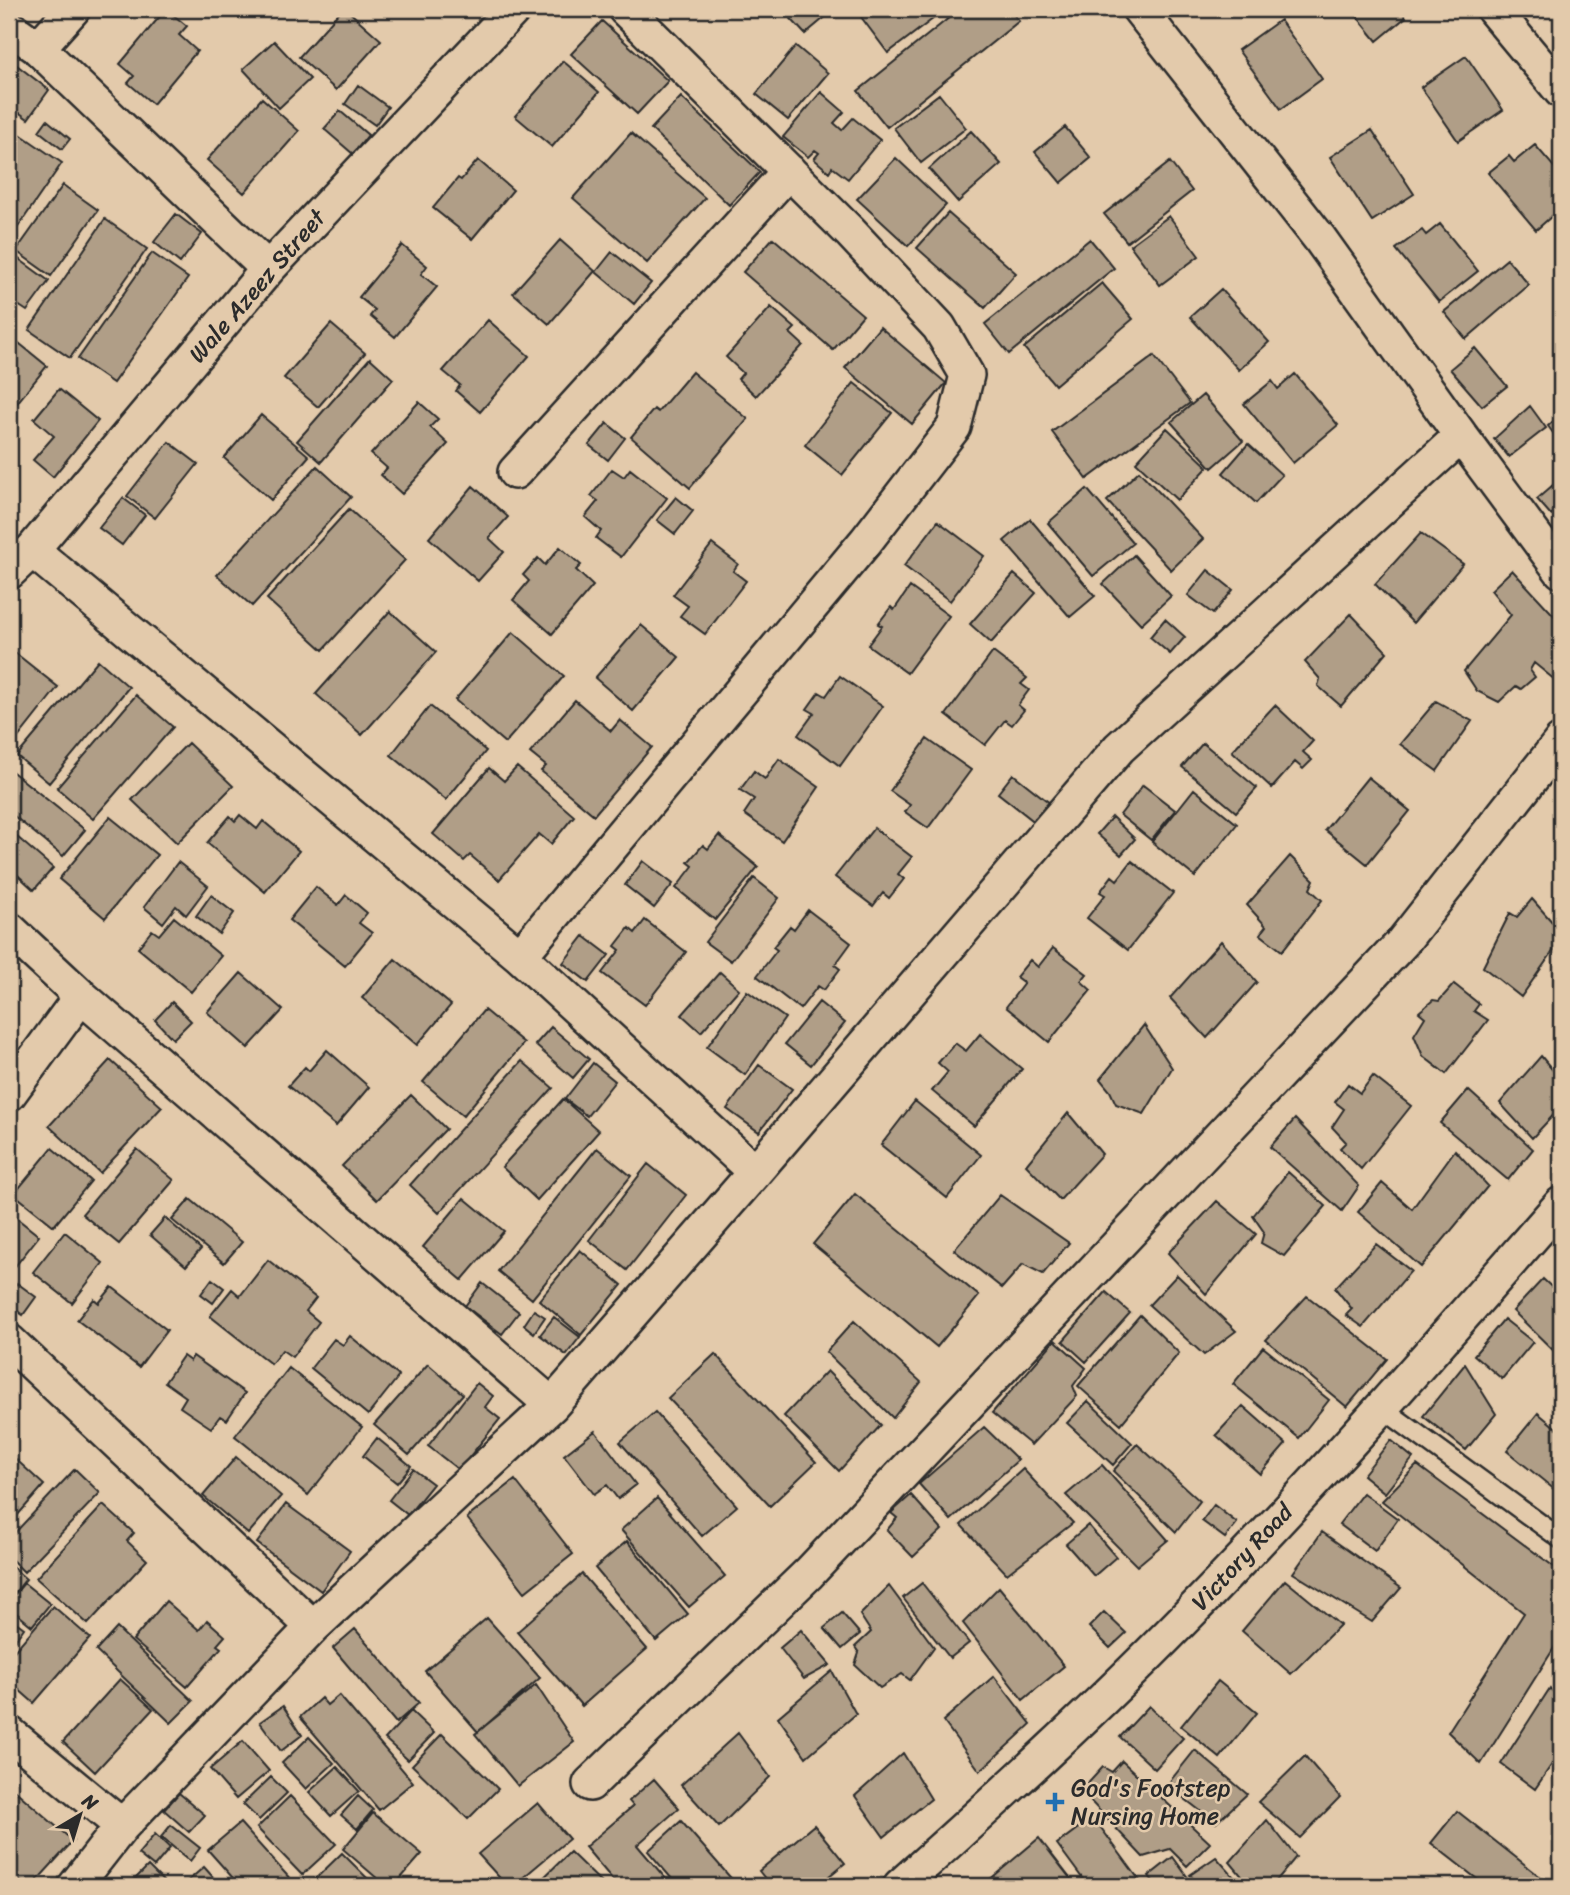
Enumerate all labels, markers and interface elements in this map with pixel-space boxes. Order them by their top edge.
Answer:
street label: Wale Azeez Street [178,198,337,373]
street label: Victory Road [1181,1492,1304,1621]
place label: God's Footstep Nursing Home [1071,1767,1231,1837]
north arrow [46,1780,116,1850]
text: N [74,1784,106,1820]
marker: God's Footstep Nursing Home [1045,1792,1065,1812]

